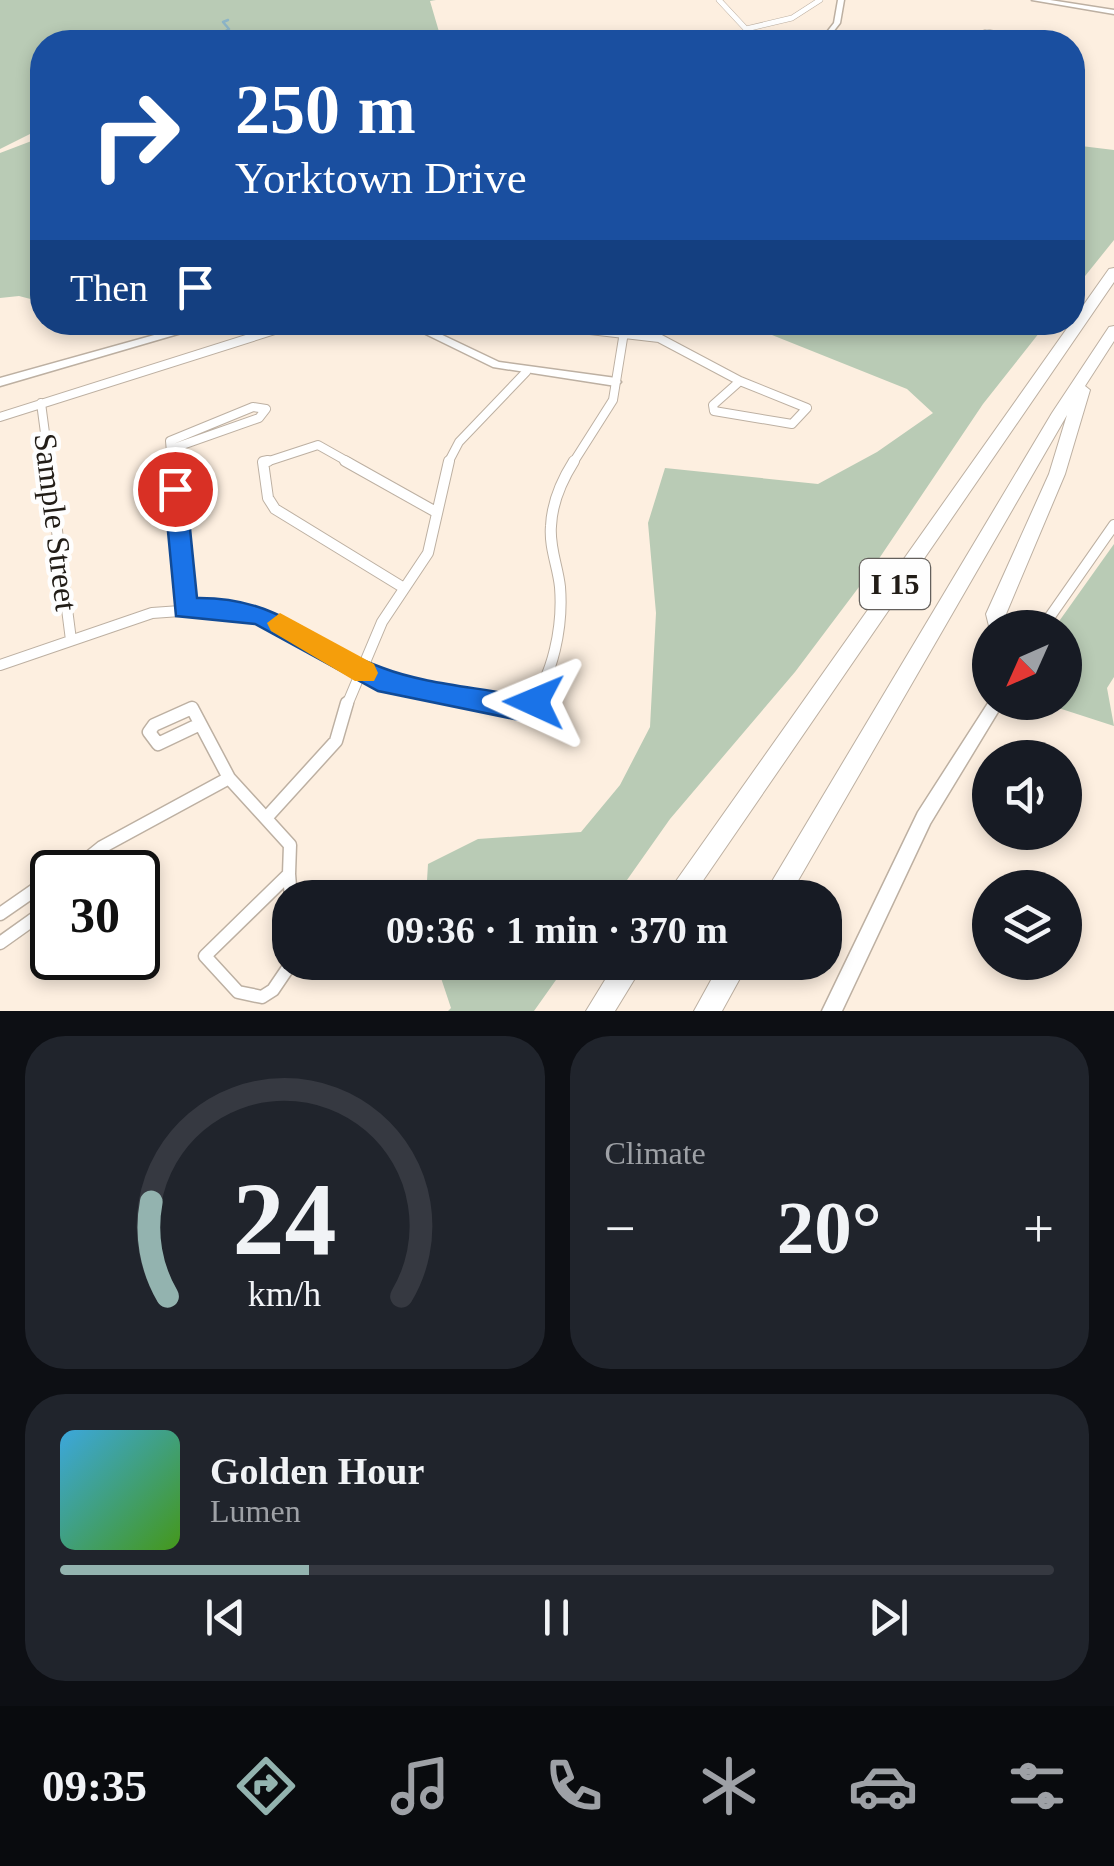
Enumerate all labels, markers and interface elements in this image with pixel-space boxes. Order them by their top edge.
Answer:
icon: right [70,70,200,200]
text: 250 m [235,71,416,148]
text: Yorktown Drive [235,153,527,203]
icon: arrive [168,260,223,315]
text: Then [70,267,148,309]
street label: Sample Street [27,431,85,613]
pin [133,447,218,532]
icon: arrive [148,462,203,517]
road number: I 15 [860,559,930,609]
north arrow [972,610,1082,720]
map controls [972,610,1082,980]
position arrow [482,650,586,754]
button: sound [972,740,1082,850]
speed limit sign: 30 [30,850,160,980]
button: layers [972,870,1082,980]
text: 09:36 · 1 min · 370 m [386,909,728,951]
text: Climate [605,1135,706,1171]
text: 24 [233,1161,337,1276]
text: 20° [777,1186,882,1269]
text: − [605,1198,636,1259]
text: + [1023,1198,1054,1259]
text: km/h [248,1274,322,1314]
text: Golden Hour [210,1450,424,1492]
text: Lumen [210,1493,301,1529]
icon: previous [198,1590,253,1645]
icon: pause [529,1590,584,1645]
icon: next [861,1590,916,1645]
icon: directions [231,1751,301,1821]
icon: music [385,1751,455,1821]
icon: phone [539,1751,609,1821]
icon: climate [694,1751,764,1821]
icon: car [848,1751,918,1821]
icon: filters [1002,1751,1072,1821]
text: 09:35 [42,1761,147,1811]

